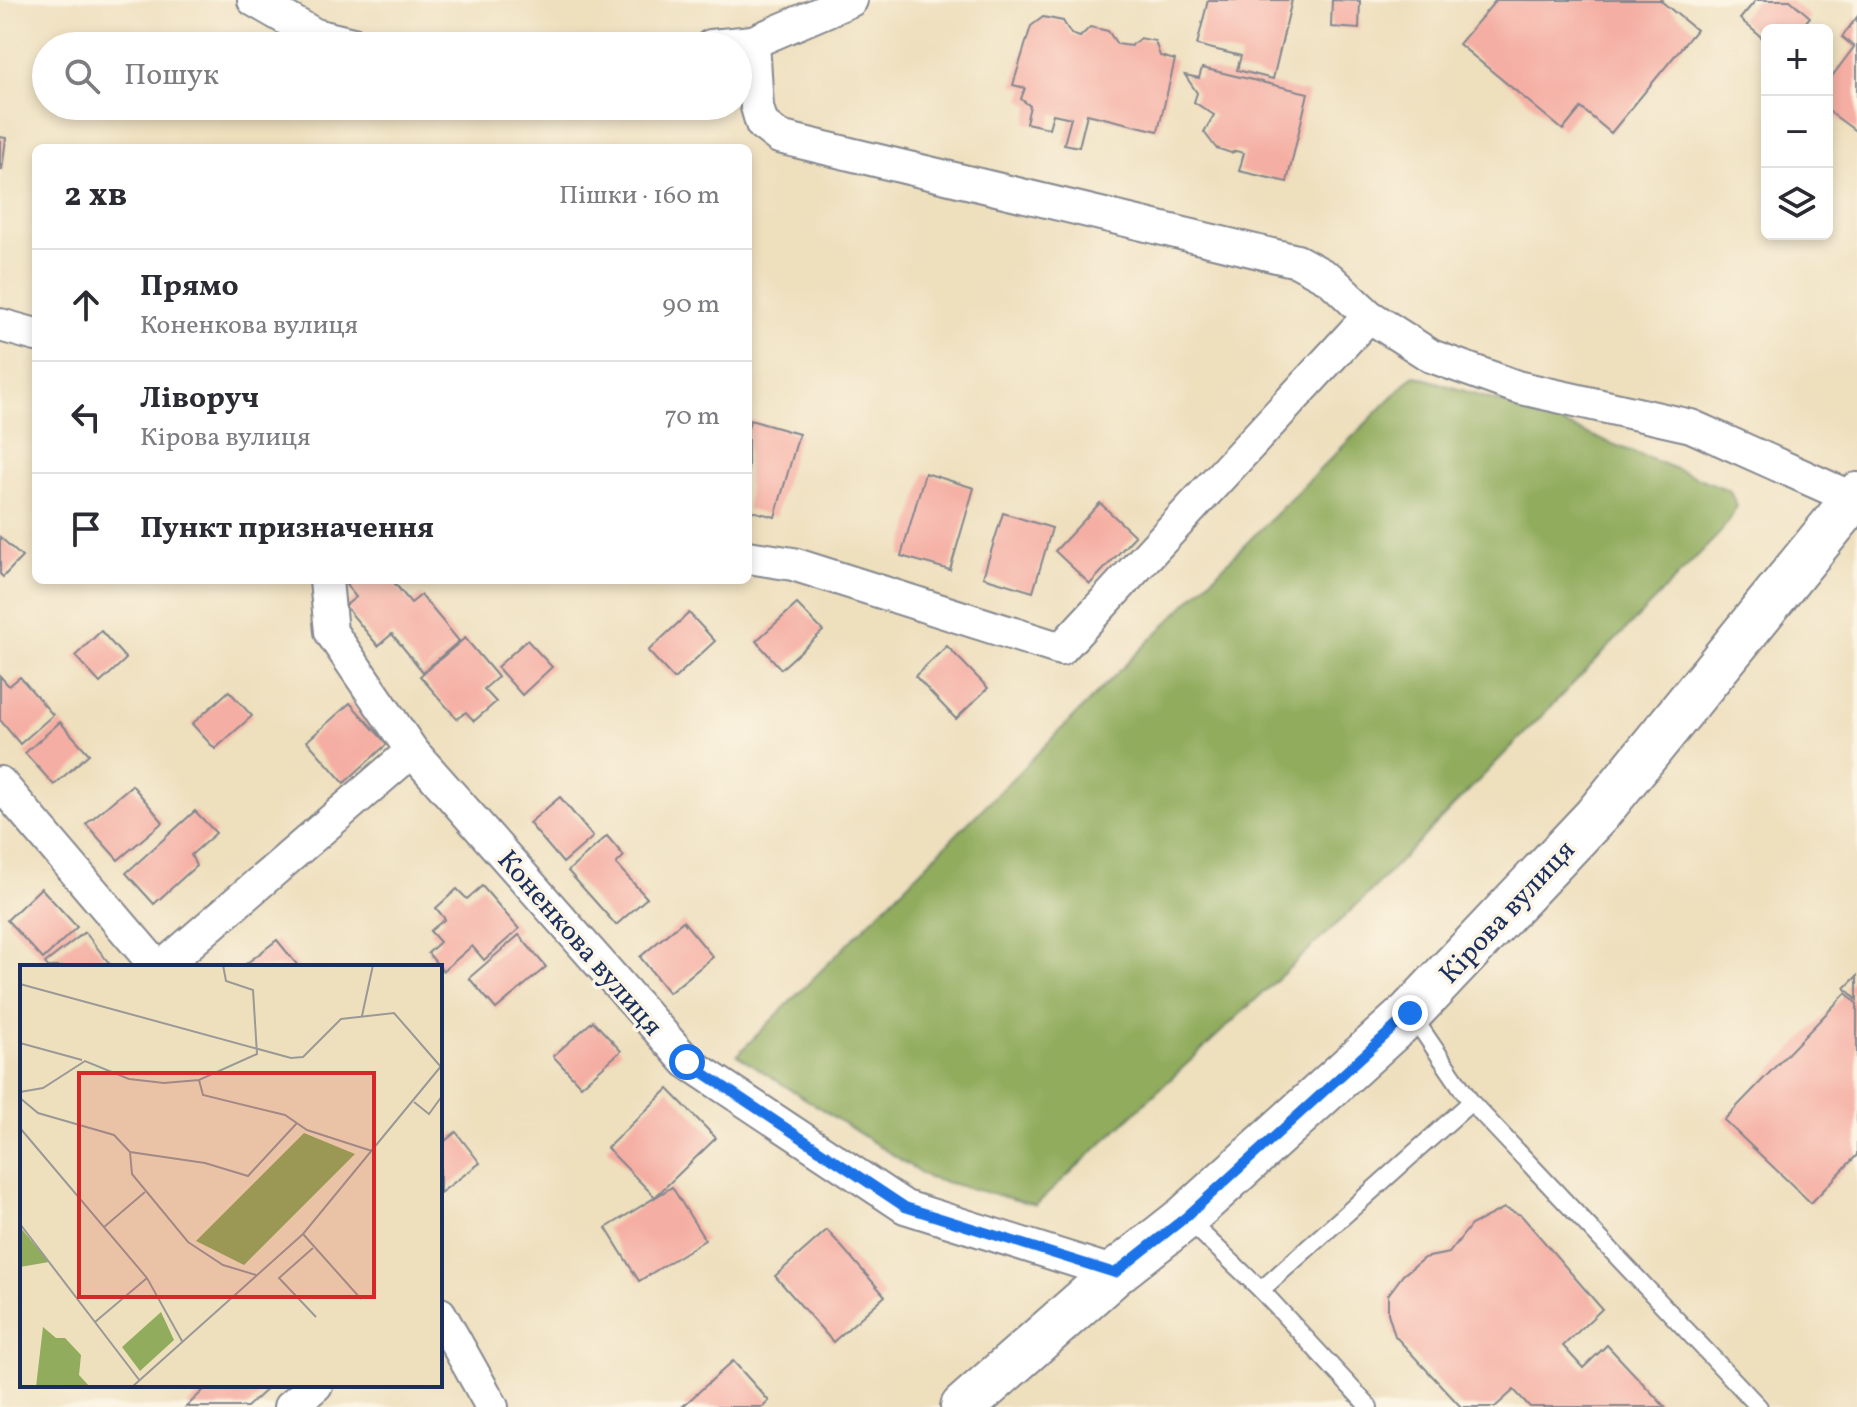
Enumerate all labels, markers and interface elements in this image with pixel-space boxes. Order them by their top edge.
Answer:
map controls [1761,24,1833,240]
button: + [1761,24,1833,96]
search box [32,32,752,120]
icon: search [60,54,104,98]
text: Пошук [124,55,219,97]
button: − [1761,96,1833,168]
button: layers [1761,168,1833,240]
text: 2 хв [64,173,127,220]
text: Пішки · 160 m [559,178,720,214]
text: Прямо [140,266,239,308]
icon: ahead [64,283,108,327]
text: 90 m [662,287,720,323]
text: Коненкова вулиця [140,308,358,344]
text: Ліворуч [140,378,259,420]
icon: left [64,395,108,439]
text: 70 m [665,399,720,435]
text: Кірова вулиця [140,420,311,456]
icon: arrive [64,507,108,551]
text: Пункт призначення [140,508,434,550]
street label: Кірова вулиця [1431,832,1585,993]
street label: Коненкова вулиця [487,842,671,1045]
inset map [20,965,442,1387]
route end [1392,995,1428,1031]
route start [669,1044,705,1080]

